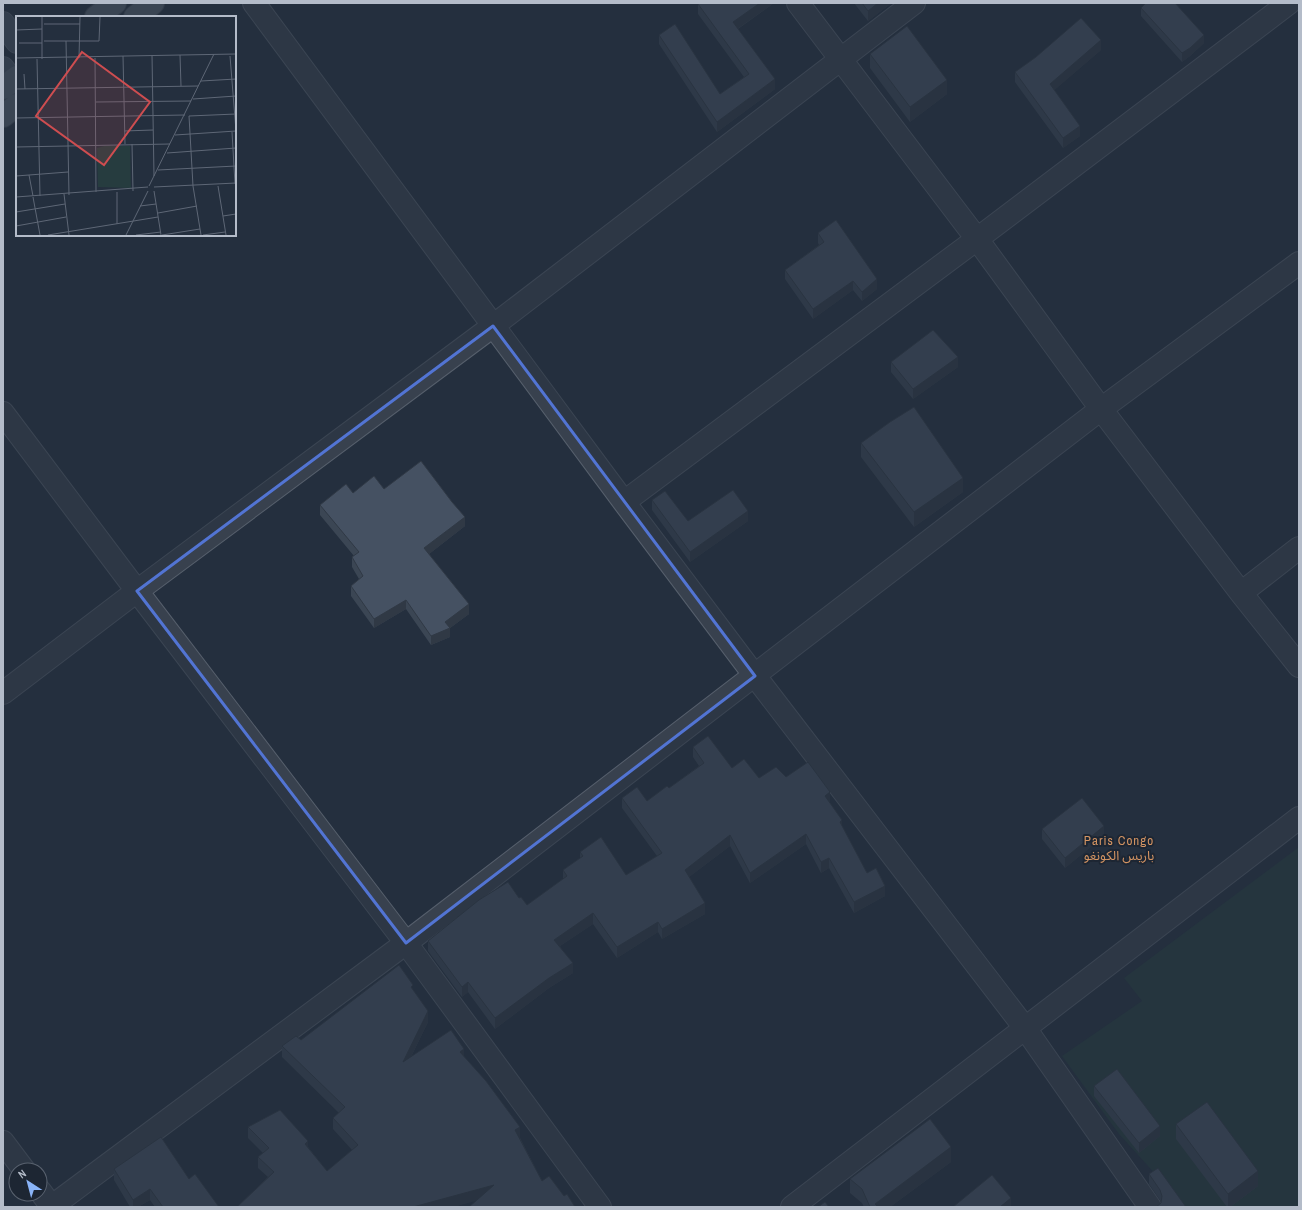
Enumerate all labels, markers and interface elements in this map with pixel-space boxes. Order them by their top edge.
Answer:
inset map [16,16,236,236]
district label: Paris Congo باريس الكونغو [1084,832,1154,864]
north arrow [8,1162,48,1202]
text: N [15,1166,29,1181]

